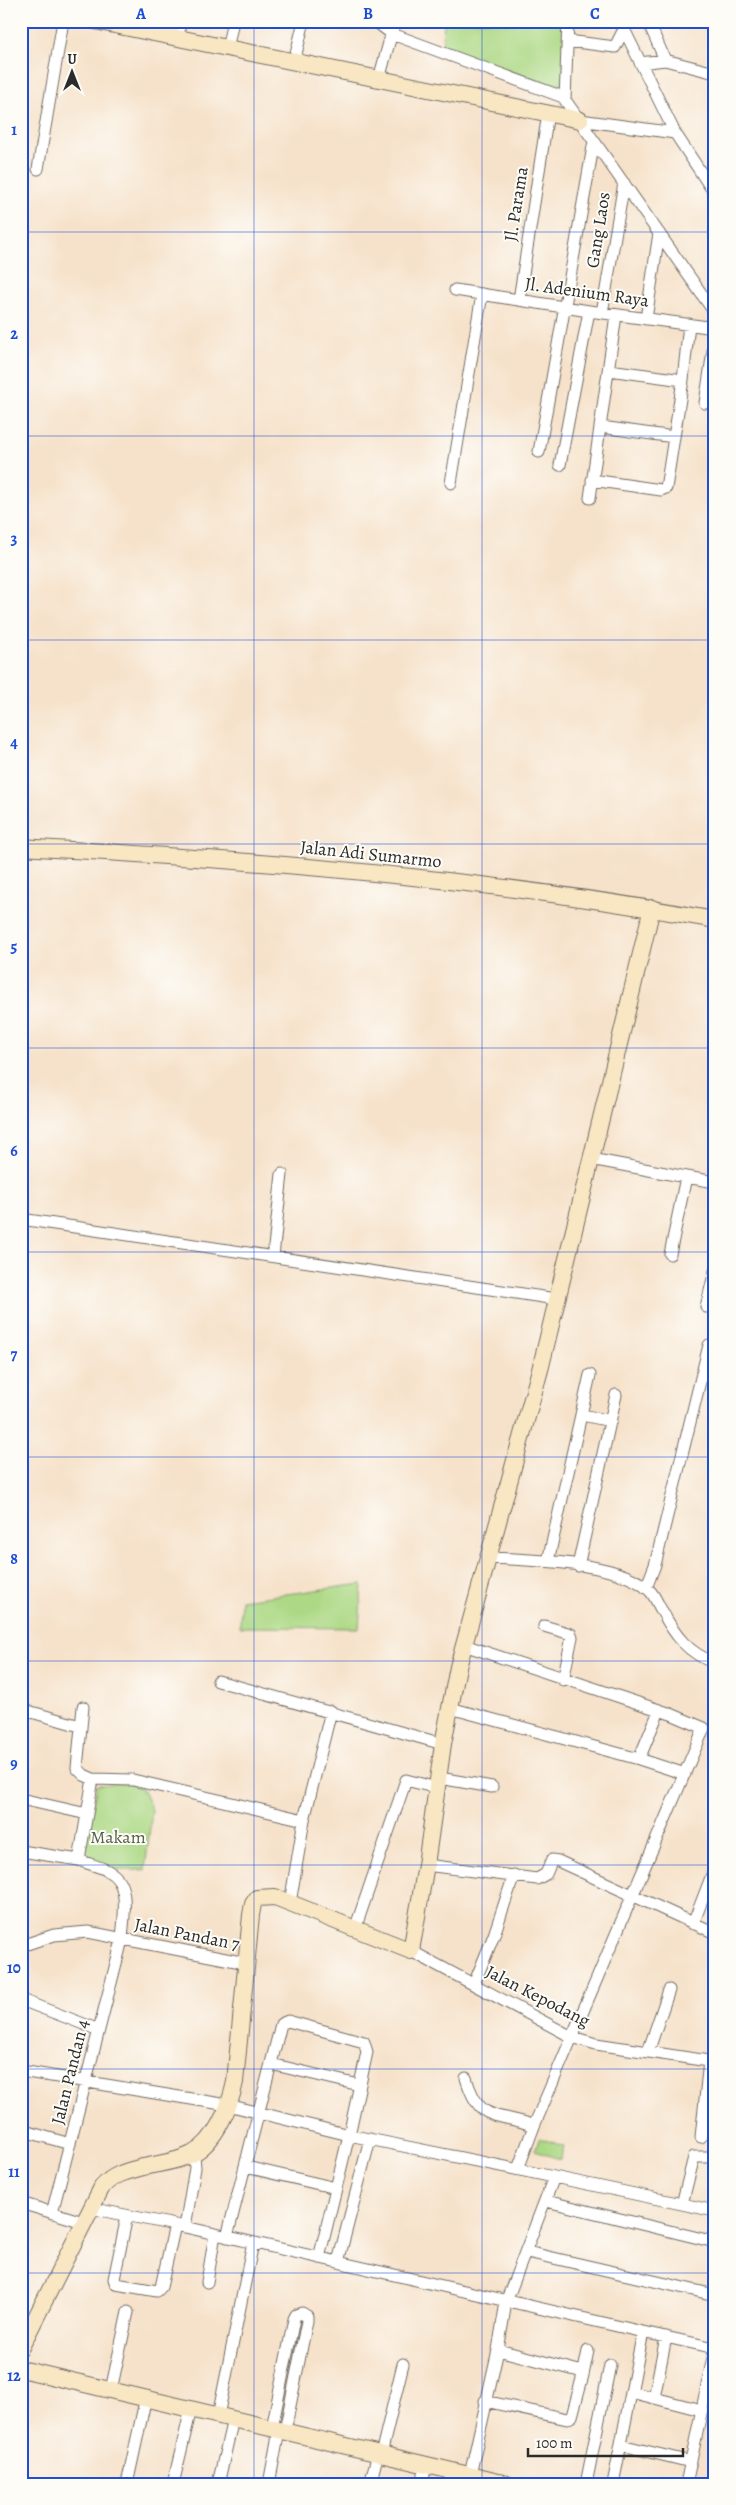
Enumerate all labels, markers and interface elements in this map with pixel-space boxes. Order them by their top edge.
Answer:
text: A [135,3,147,25]
text: B [363,3,373,25]
text: C [590,3,600,25]
north arrow [48,48,98,98]
text: U [67,50,77,69]
text: 1 [11,119,17,141]
street label: Jl. Parama [498,164,534,243]
street label: Gang Laos [580,190,616,270]
street label: Jl. Adenium Raya [523,271,651,313]
text: 2 [10,323,18,345]
text: 3 [11,528,18,550]
text: 4 [10,732,18,754]
street label: Jalan Adi Sumarmo [299,835,443,873]
text: 5 [11,936,18,958]
text: 6 [10,1140,18,1162]
text: 7 [11,1344,18,1366]
text: 8 [10,1548,18,1570]
text: 9 [10,1753,18,1775]
park label: Makam [90,1825,146,1849]
street label: Jalan Pandan 7 [132,1912,242,1956]
text: 10 [7,1957,21,1979]
street label: Jalan Kepodang [482,1959,594,2033]
street label: Jalan Pandan 4 [45,2017,95,2127]
text: 11 [8,2161,20,2183]
text: 12 [7,2365,21,2387]
scale bar [528,2425,684,2457]
text: 100 m [536,2433,573,2453]

